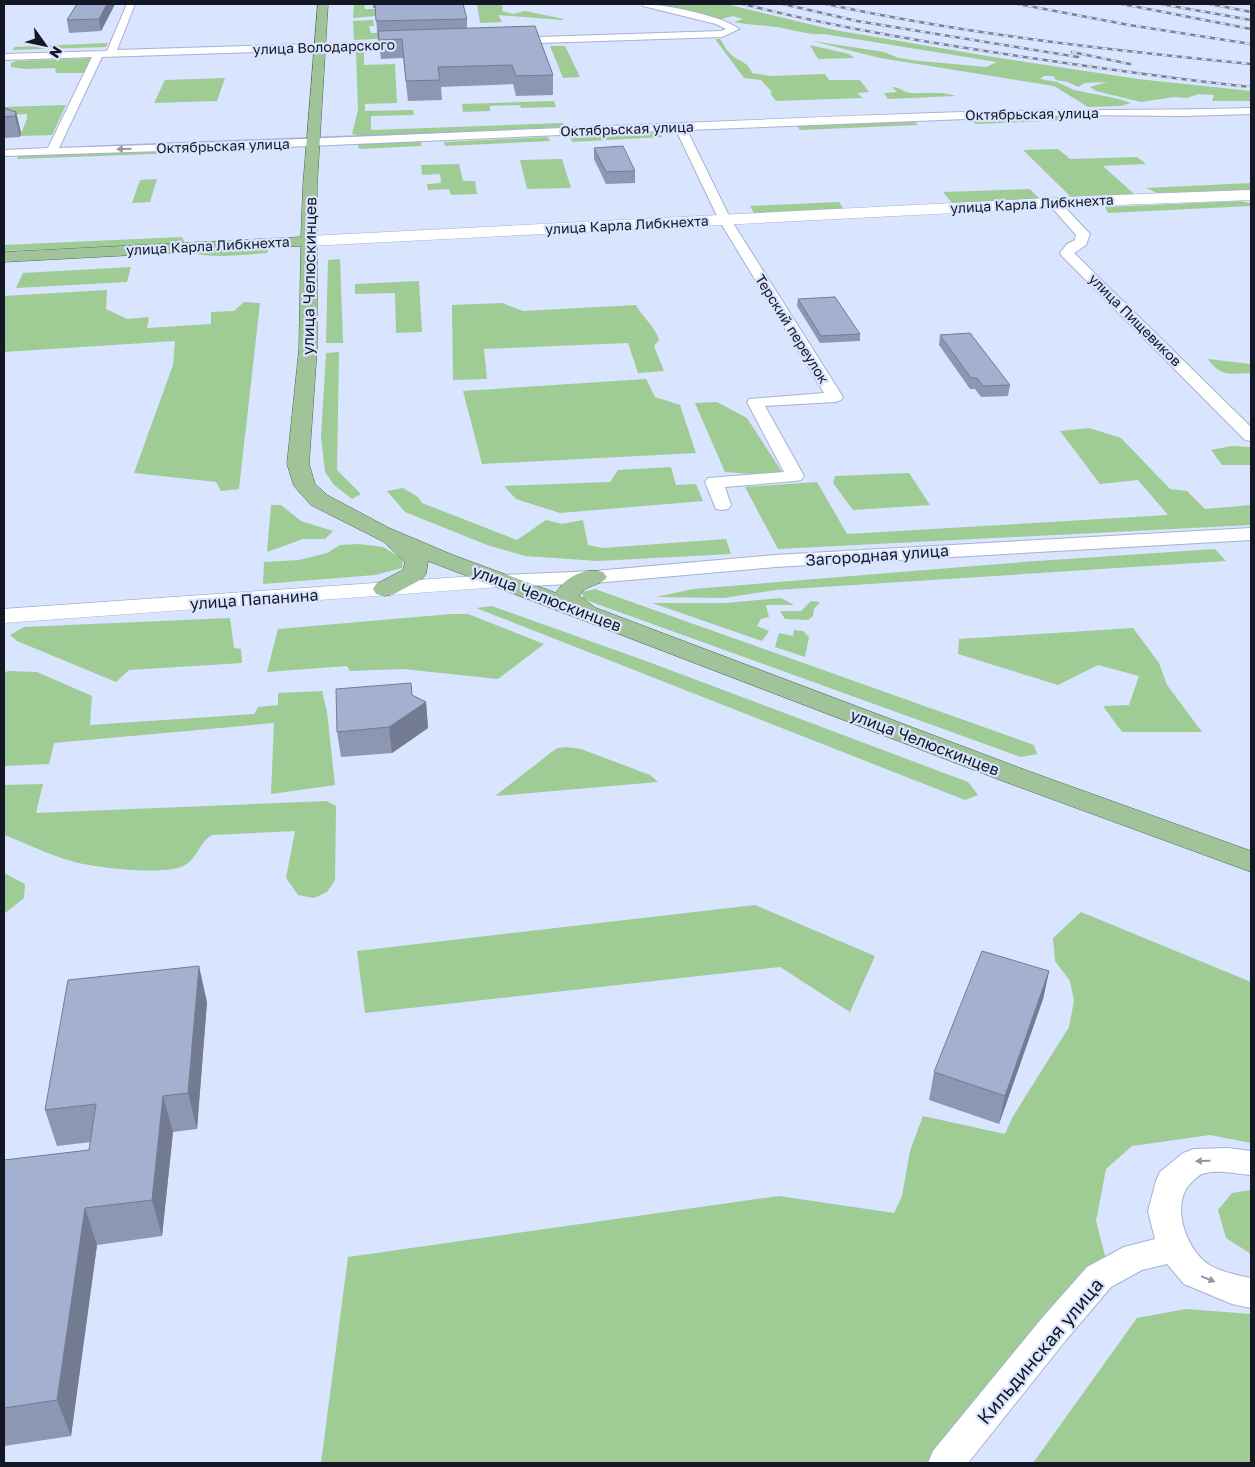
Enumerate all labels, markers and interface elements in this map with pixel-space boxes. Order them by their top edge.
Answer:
north arrow [20,20,70,70]
street label: улица Володарского [253,36,395,57]
text: N [46,43,66,61]
street label: Октябрьская улица [965,104,1099,123]
street label: Октябрьская улица [560,118,694,139]
street label: Октябрьская улица [156,135,290,156]
one-way arrow [116,145,132,153]
street label: улица Карла Либкнехта [950,191,1114,216]
street label: улица Челюскинцев [298,197,320,355]
street label: улица Карла Либкнехта [545,212,709,237]
street label: улица Карла Либкнехта [126,233,290,258]
street label: улица Пищевиков [1086,270,1185,370]
street label: Терский переулок [752,271,833,386]
street label: Загородная улица [805,540,949,570]
street label: улица Челюскинцев [470,560,624,636]
street label: улица Папанина [189,585,319,613]
street label: улица Челюскинцев [848,704,1002,780]
one-way arrow [1194,1158,1210,1166]
street label: Кильдинская улица [972,1273,1107,1428]
one-way arrow [1201,1275,1216,1283]

